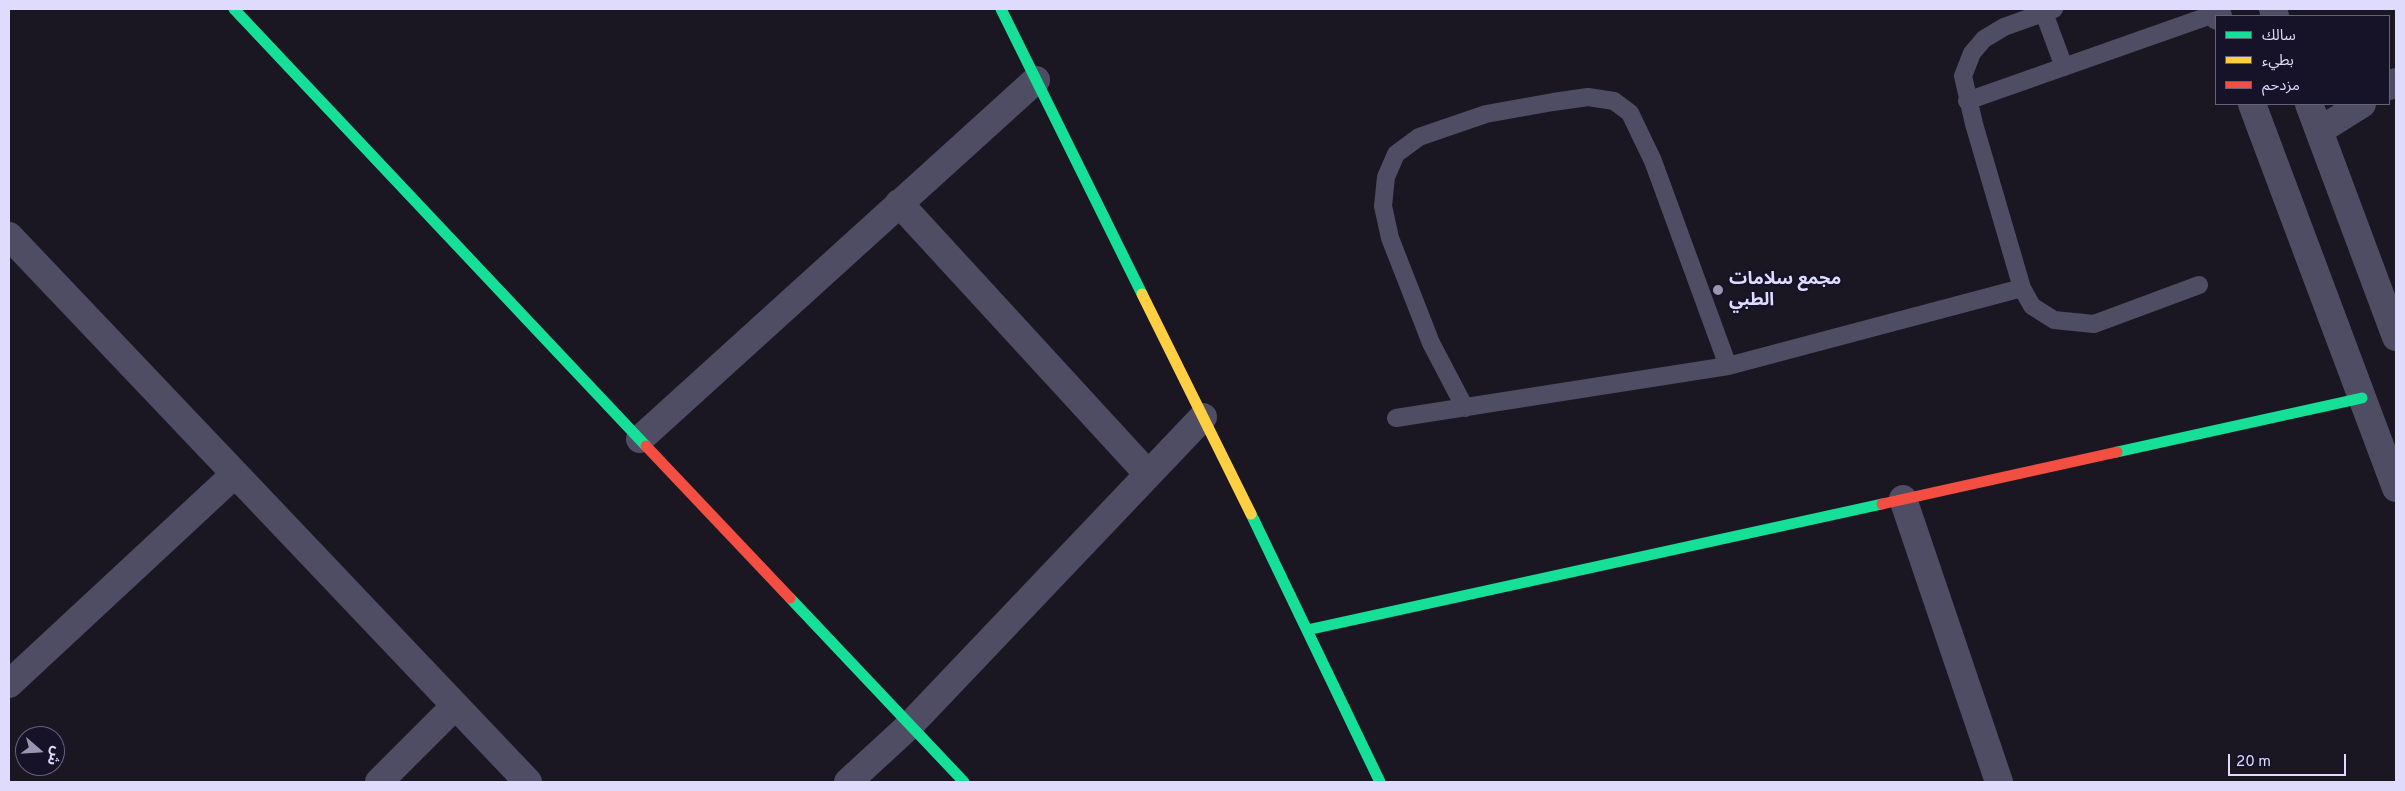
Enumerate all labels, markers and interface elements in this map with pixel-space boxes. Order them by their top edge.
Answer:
legend [2215,15,2390,105]
text: سالك [2262,27,2296,46]
text: بطيء [2262,52,2294,71]
text: مزدحم [2262,77,2300,96]
place label: مجمع سلامات الطبي [1729,269,1841,312]
marker: مجمع سلامات الطبي [1711,283,1725,297]
north arrow [15,726,65,776]
text: ش [43,744,65,768]
scale bar [2230,744,2348,776]
text: 20 m [2236,753,2271,772]

